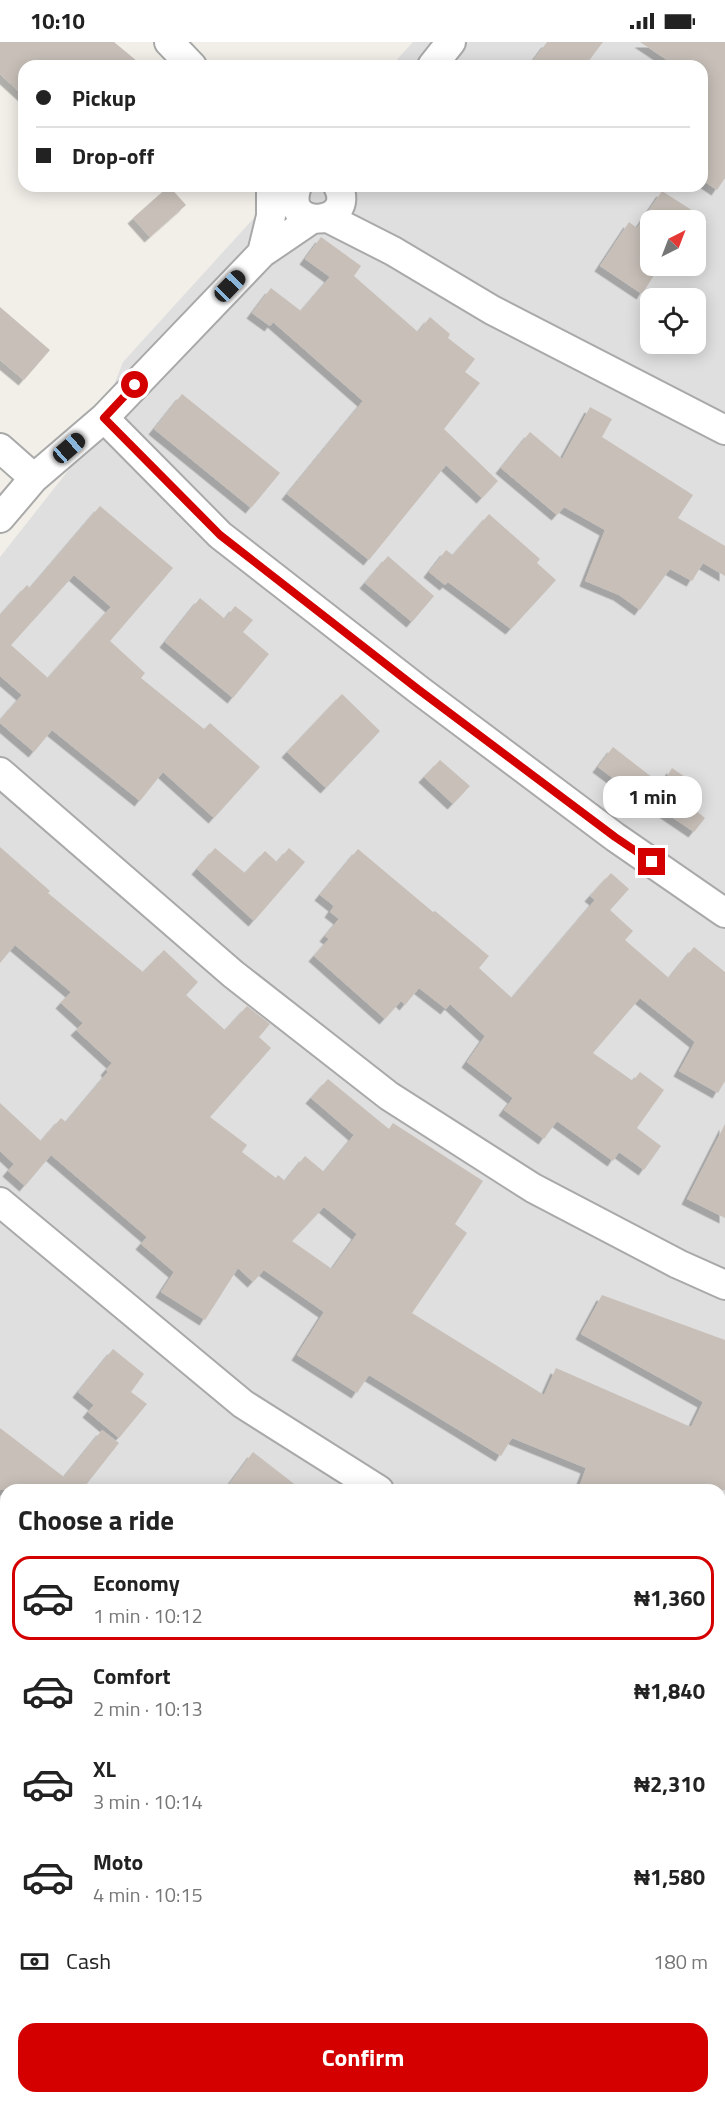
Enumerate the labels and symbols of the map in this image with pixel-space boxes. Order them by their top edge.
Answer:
north arrow [640,210,706,276]
car [211,267,249,305]
route start [121,371,148,398]
car [50,429,88,467]
callout: 1 min [602,775,702,817]
route end [638,848,665,875]

